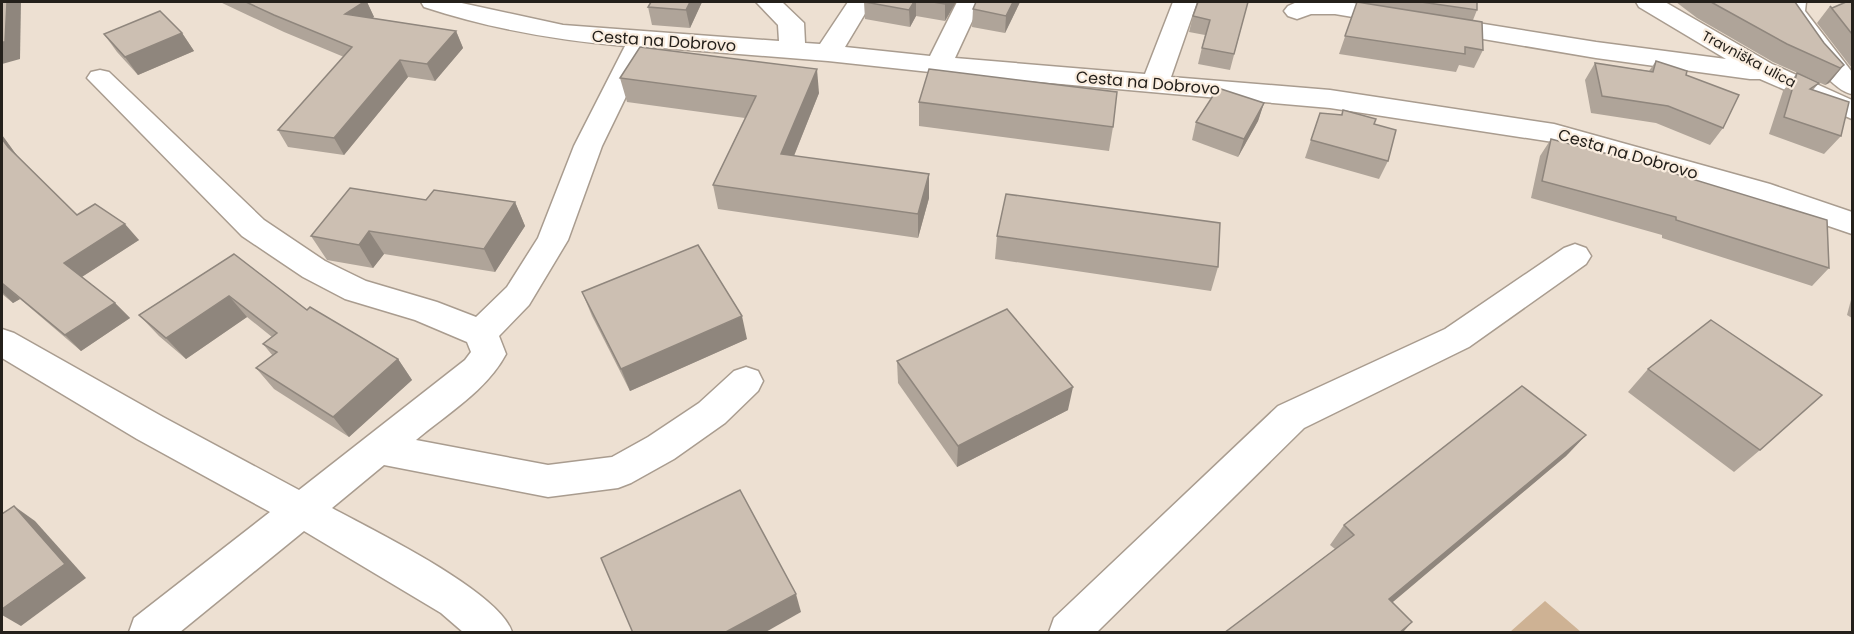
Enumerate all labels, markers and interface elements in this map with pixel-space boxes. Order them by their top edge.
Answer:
street label: Cesta na Dobrovo [591,24,737,58]
street label: Travniška ulica [1698,26,1800,92]
street label: Cesta na Dobrovo [1075,65,1221,101]
street label: Cesta na Dobrovo [1555,123,1701,185]

